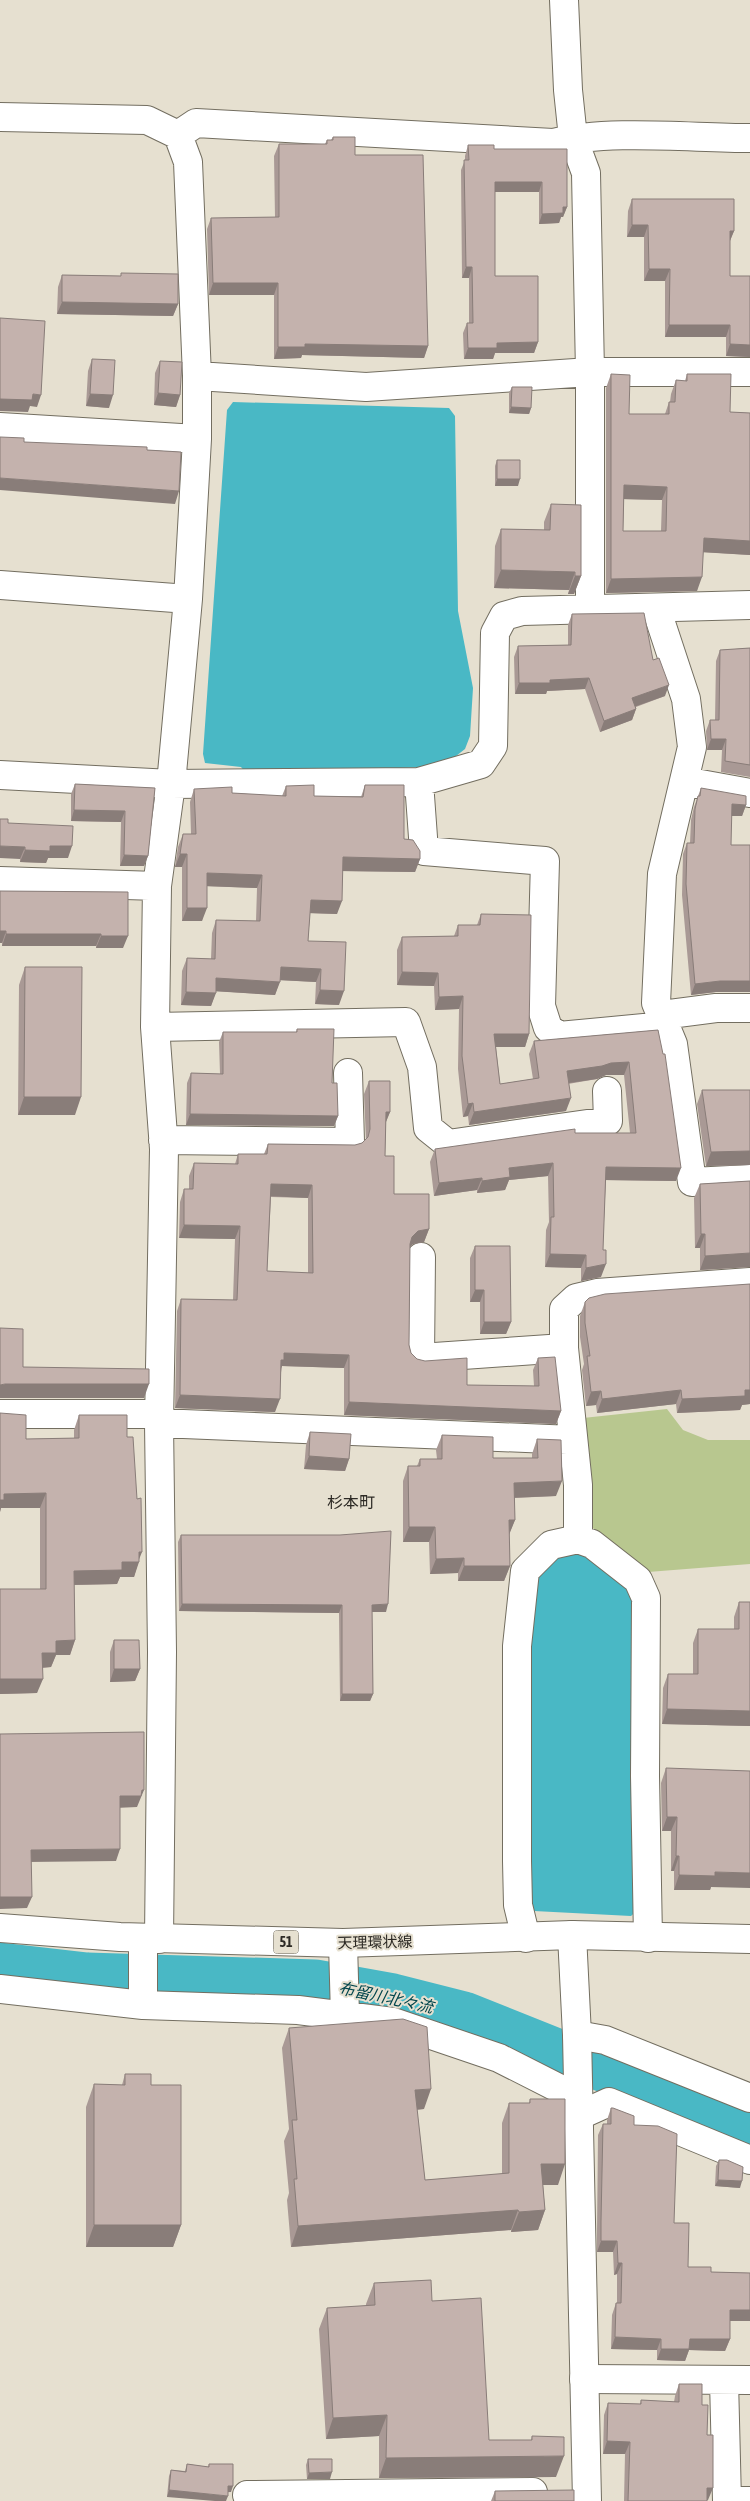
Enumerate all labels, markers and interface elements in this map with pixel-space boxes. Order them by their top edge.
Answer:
district label: 杉本町 [327,1493,375,1511]
road number: 51 [274,1930,298,1954]
street label: 天理環状線 [337,1933,413,1951]
water label: 布留川北々流 [337,1978,438,2016]

